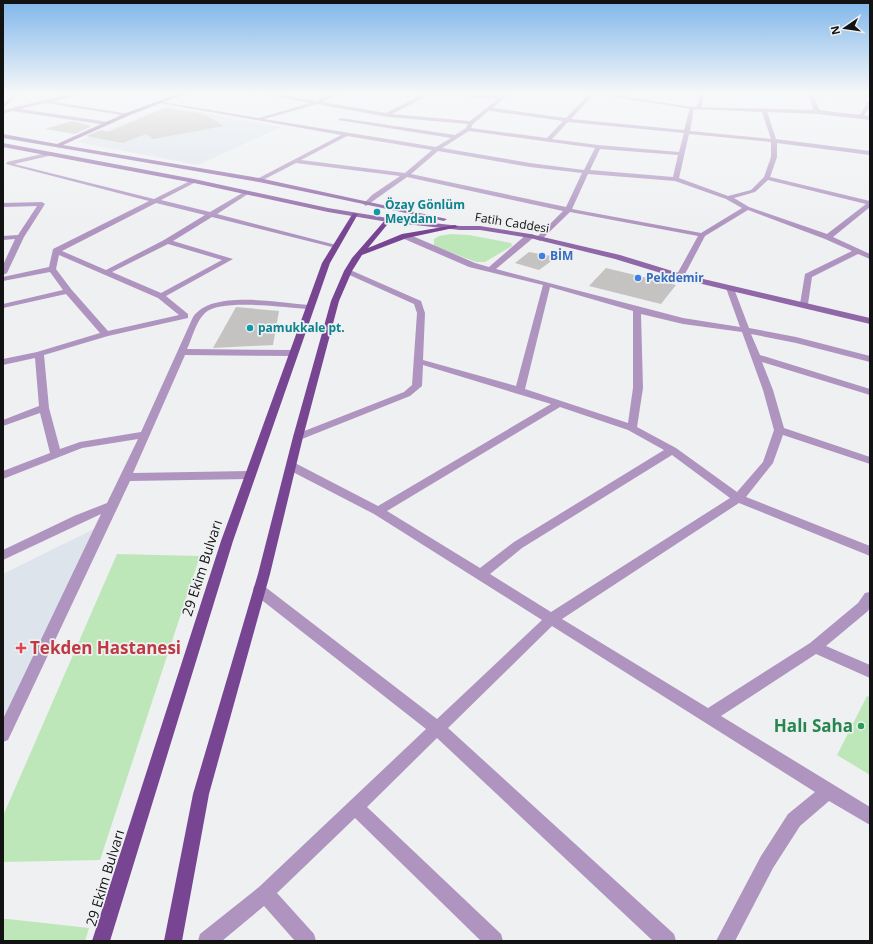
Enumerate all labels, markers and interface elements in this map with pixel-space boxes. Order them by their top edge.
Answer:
north arrow [825,8,865,48]
text: N [826,24,843,36]
place label: Özay Gönlüm Meydanı [385,196,465,227]
marker: Özay Gönlüm Meydanı [372,207,382,217]
street label: Fatih Caddesi [474,208,550,237]
place label: BİM [550,247,573,264]
marker: BİM [537,251,547,261]
place label: Pekdemir [646,269,704,286]
marker: Pekdemir [633,273,643,283]
place label: pamukkale pt. [258,319,345,336]
marker: pamukkale pt. [245,323,255,333]
street label: 29 Ekim Bulvarı [177,517,226,618]
place label: Tekden Hastanesi [30,636,181,659]
marker: Tekden Hastanesi [15,642,27,654]
place label: Halı Saha [774,714,853,737]
marker: Halı Saha [856,721,866,731]
street label: 29 Ekim Bulvarı [81,827,128,928]

